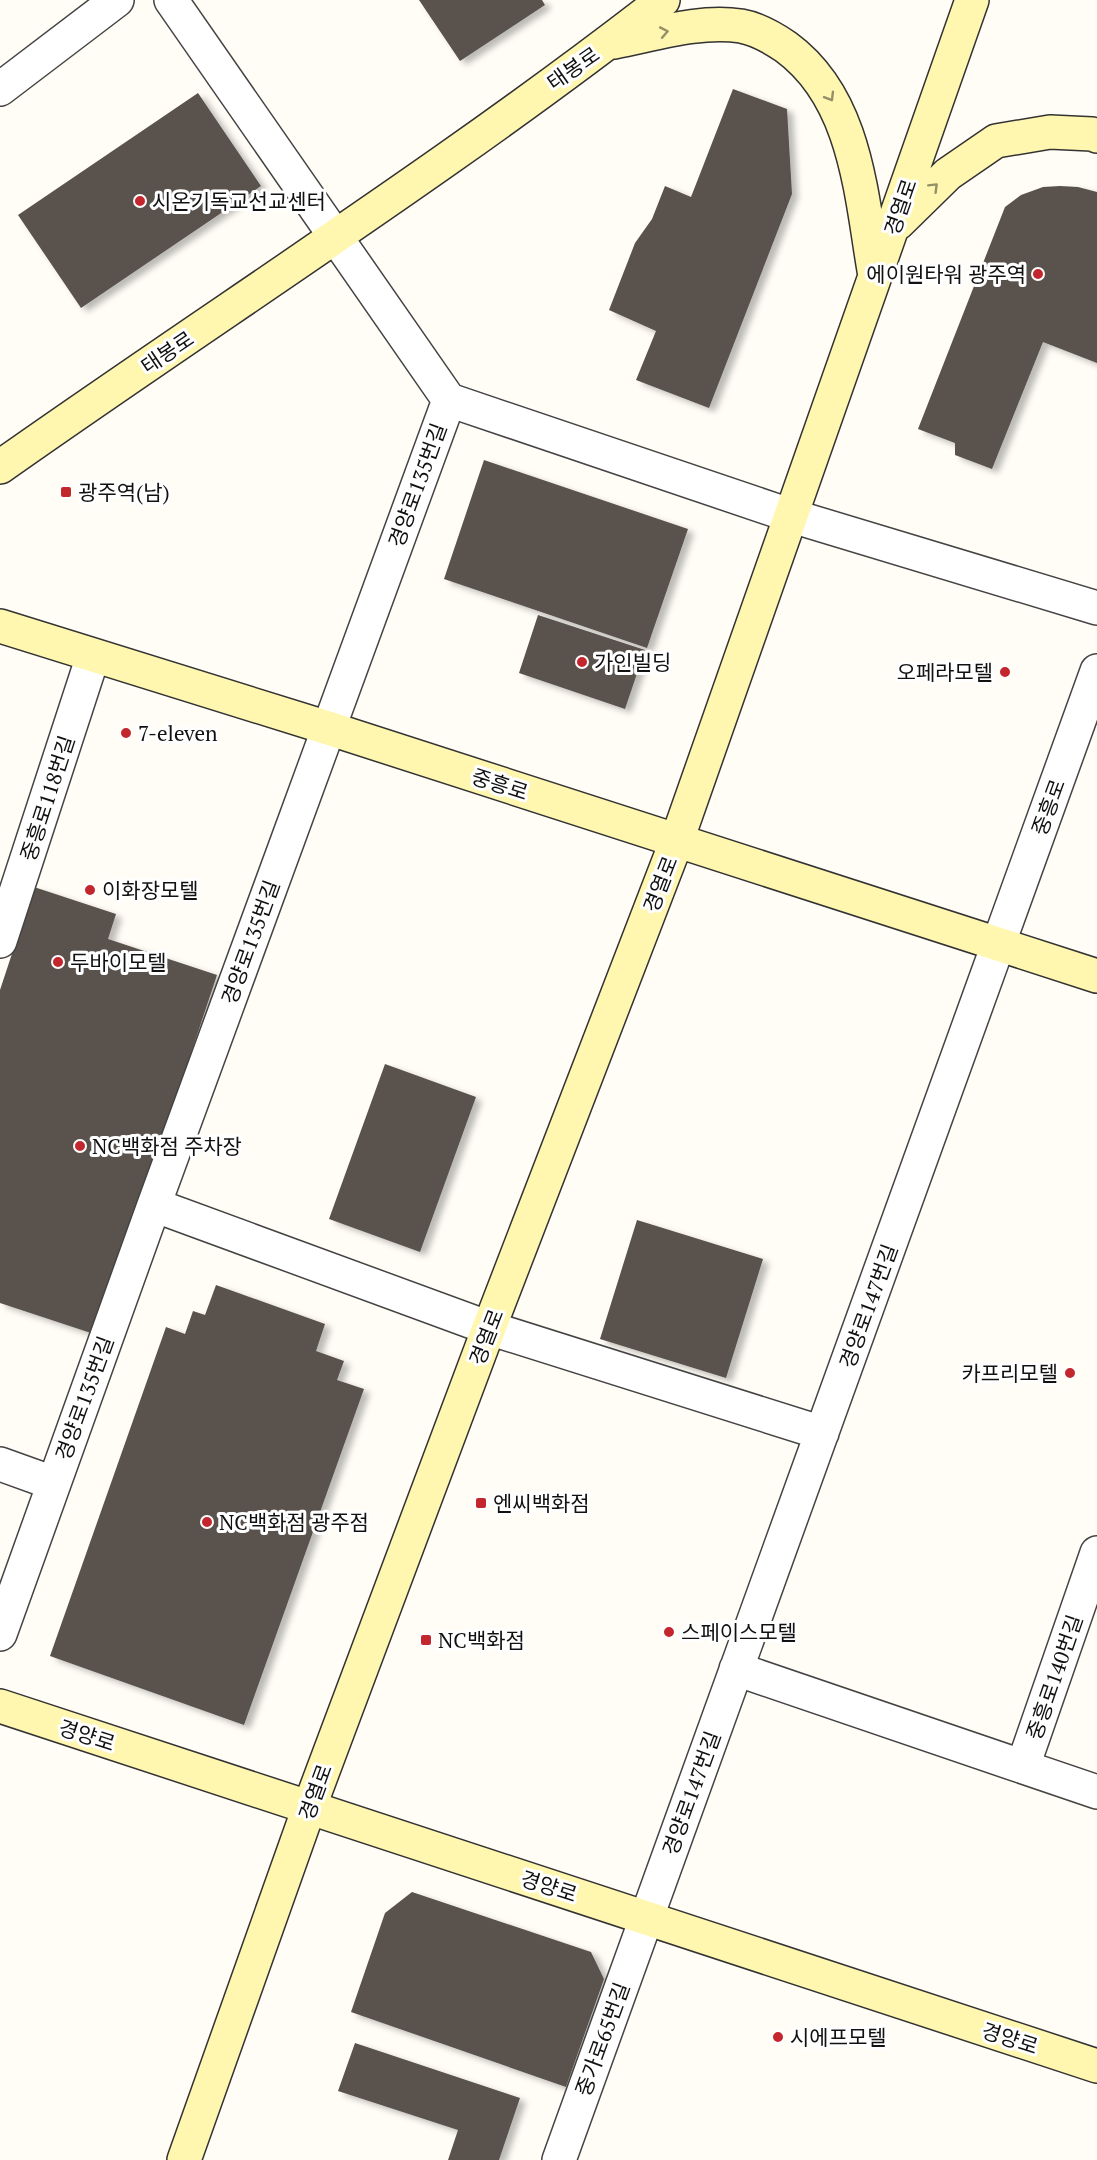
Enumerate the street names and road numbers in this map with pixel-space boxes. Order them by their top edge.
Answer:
street label: 태봉로 [541,40,605,96]
street label: 경열로 [877,175,923,239]
street label: 태봉로 [135,324,199,380]
street label: 경양로135번길 [382,419,452,551]
street label: 중흥로118번길 [14,732,80,864]
street label: 중흥로 [468,762,532,806]
street label: 중흥로 [1025,775,1071,839]
street label: 경열로 [637,852,683,916]
street label: 경양로135번길 [215,876,285,1008]
street label: 경양로147번길 [833,1240,903,1372]
street label: 경열로 [463,1305,509,1369]
street label: 경양로135번길 [49,1332,119,1464]
street label: 중흥로140번길 [1020,1611,1088,1743]
street label: 경양로 [55,1713,119,1757]
street label: 경양로147번길 [656,1727,726,1859]
street label: 경열로 [292,1760,338,1824]
street label: 경양로 [517,1864,581,1908]
street label: 중가로65번길 [568,1978,636,2100]
street label: 경양로 [978,2016,1042,2060]

